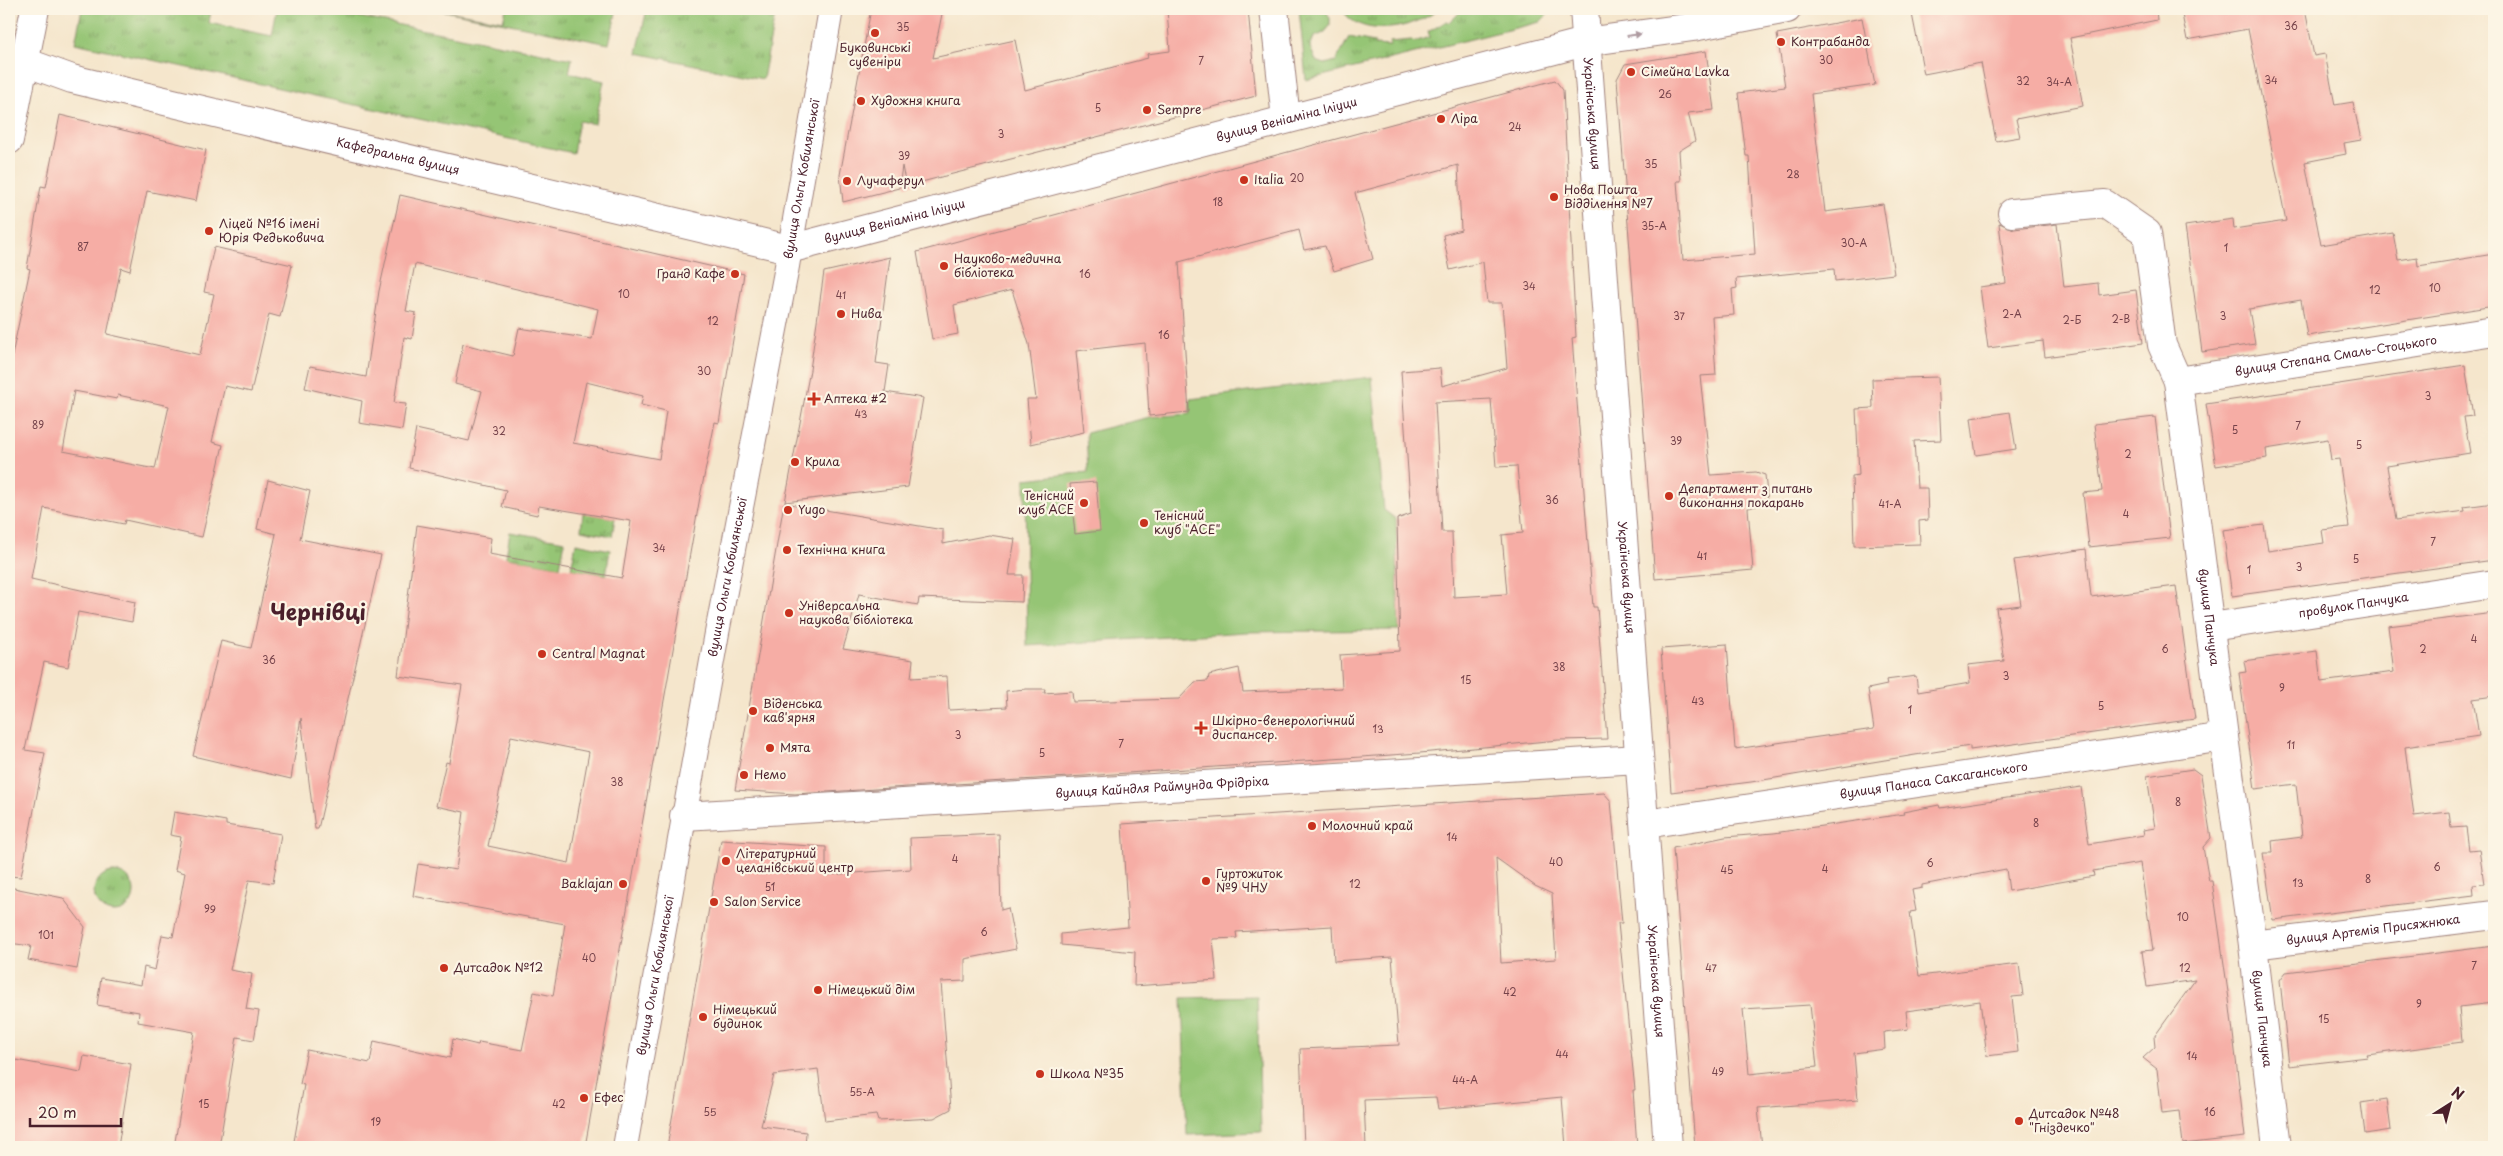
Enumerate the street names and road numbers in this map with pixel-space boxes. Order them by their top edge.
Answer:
street label: Українська вулиця [1580,57,1606,171]
street label: вулиця Веніаміна Іліуци [1214,92,1359,146]
street label: вулиця Ольги Кобилянської [778,97,824,260]
street label: Кафедральна вулиця [335,132,462,179]
street label: вулиця Веніаміна Іліуци [822,194,967,247]
street label: вулиця Степана Смаль-Стоцького [2234,330,2438,380]
street label: вулиця Ольги Кобилянської [703,495,751,658]
street label: Українська вулиця [1614,520,1640,634]
street label: вулиця Панчука [2194,567,2225,667]
street label: провулок Панчука [2297,587,2410,622]
street label: вулиця Панаса Саксаганського [1838,757,2029,803]
street label: вулиця Кайндля Раймунда Фрідріха [1055,771,1270,802]
street label: вулиця Ольги Кобилянської [632,894,678,1057]
street label: вулиця Артемія Присяжнюка [2285,909,2461,949]
street label: Українська вулиця [1644,924,1670,1038]
street label: вулиця Панчука [2248,969,2278,1069]

